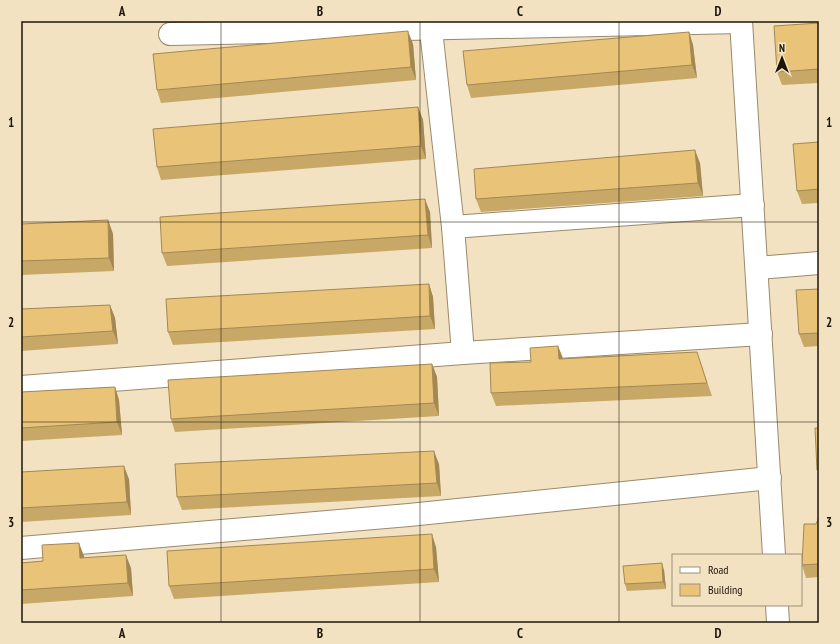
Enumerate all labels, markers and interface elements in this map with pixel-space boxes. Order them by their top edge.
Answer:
text: A [118,3,126,20]
text: B [317,3,323,20]
text: C [517,3,523,20]
text: D [715,3,722,20]
north arrow [762,38,802,78]
text: N [779,41,785,55]
text: 1 [8,114,14,131]
text: 1 [826,114,832,131]
text: 2 [8,314,14,331]
text: 2 [826,314,832,331]
text: 3 [8,514,14,531]
text: 3 [826,514,832,531]
legend [672,554,802,606]
text: Road [708,562,728,577]
text: Building [708,582,743,597]
text: A [118,625,126,642]
text: B [317,625,323,642]
text: C [517,625,523,642]
text: D [715,625,722,642]

